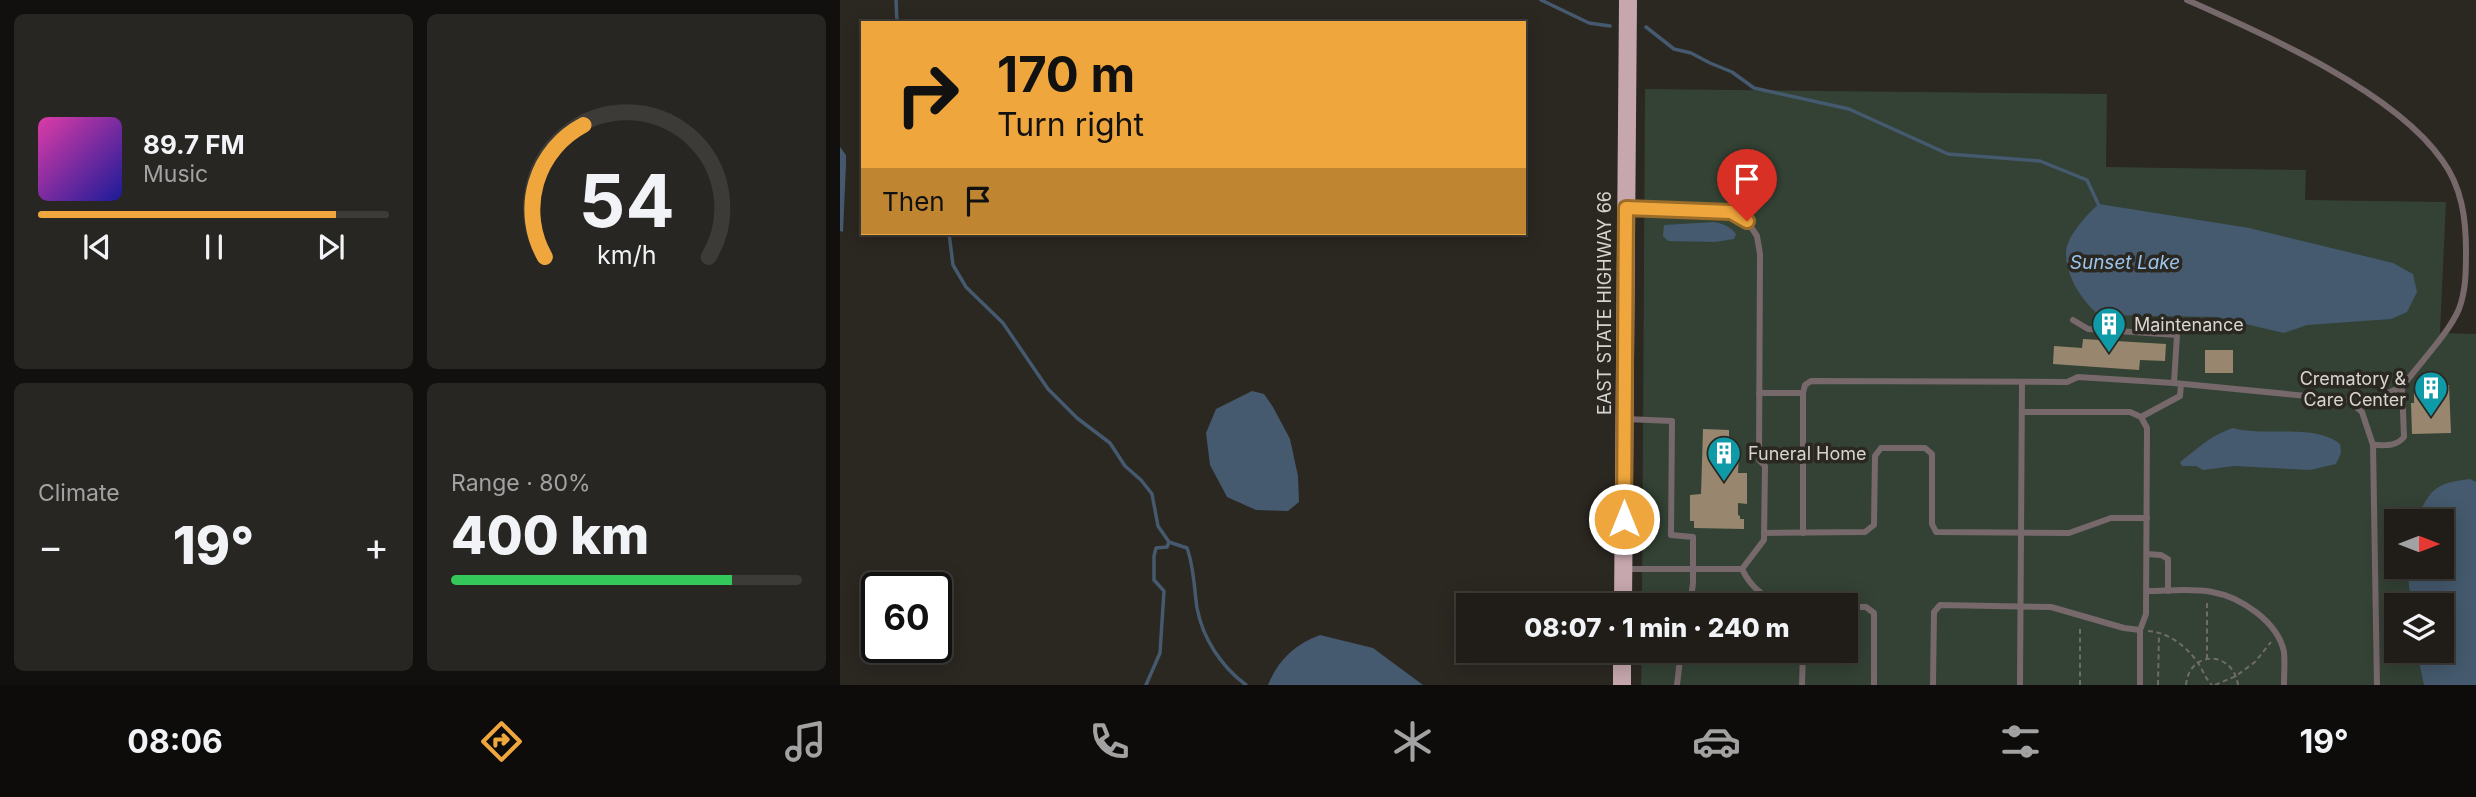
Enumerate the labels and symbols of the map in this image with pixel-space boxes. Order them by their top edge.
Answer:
pin [1717,149,1777,221]
street label: EAST STATE HIGHWAY 66 [1594,191,1615,415]
water label: Sunset Lake [2070,251,2180,274]
building icon: Maintenance [2090,305,2128,354]
place label: Maintenance [2134,314,2244,335]
place label: Crematory & Care Center [2300,368,2406,410]
building icon: Crematory & Care Center [2412,369,2450,418]
building icon: Funeral Home [1705,434,1743,483]
place label: Funeral Home [1748,443,1867,464]
position arrow [1587,482,1661,556]
north arrow [2384,509,2454,579]
speed limit sign: 60 [861,572,952,663]

